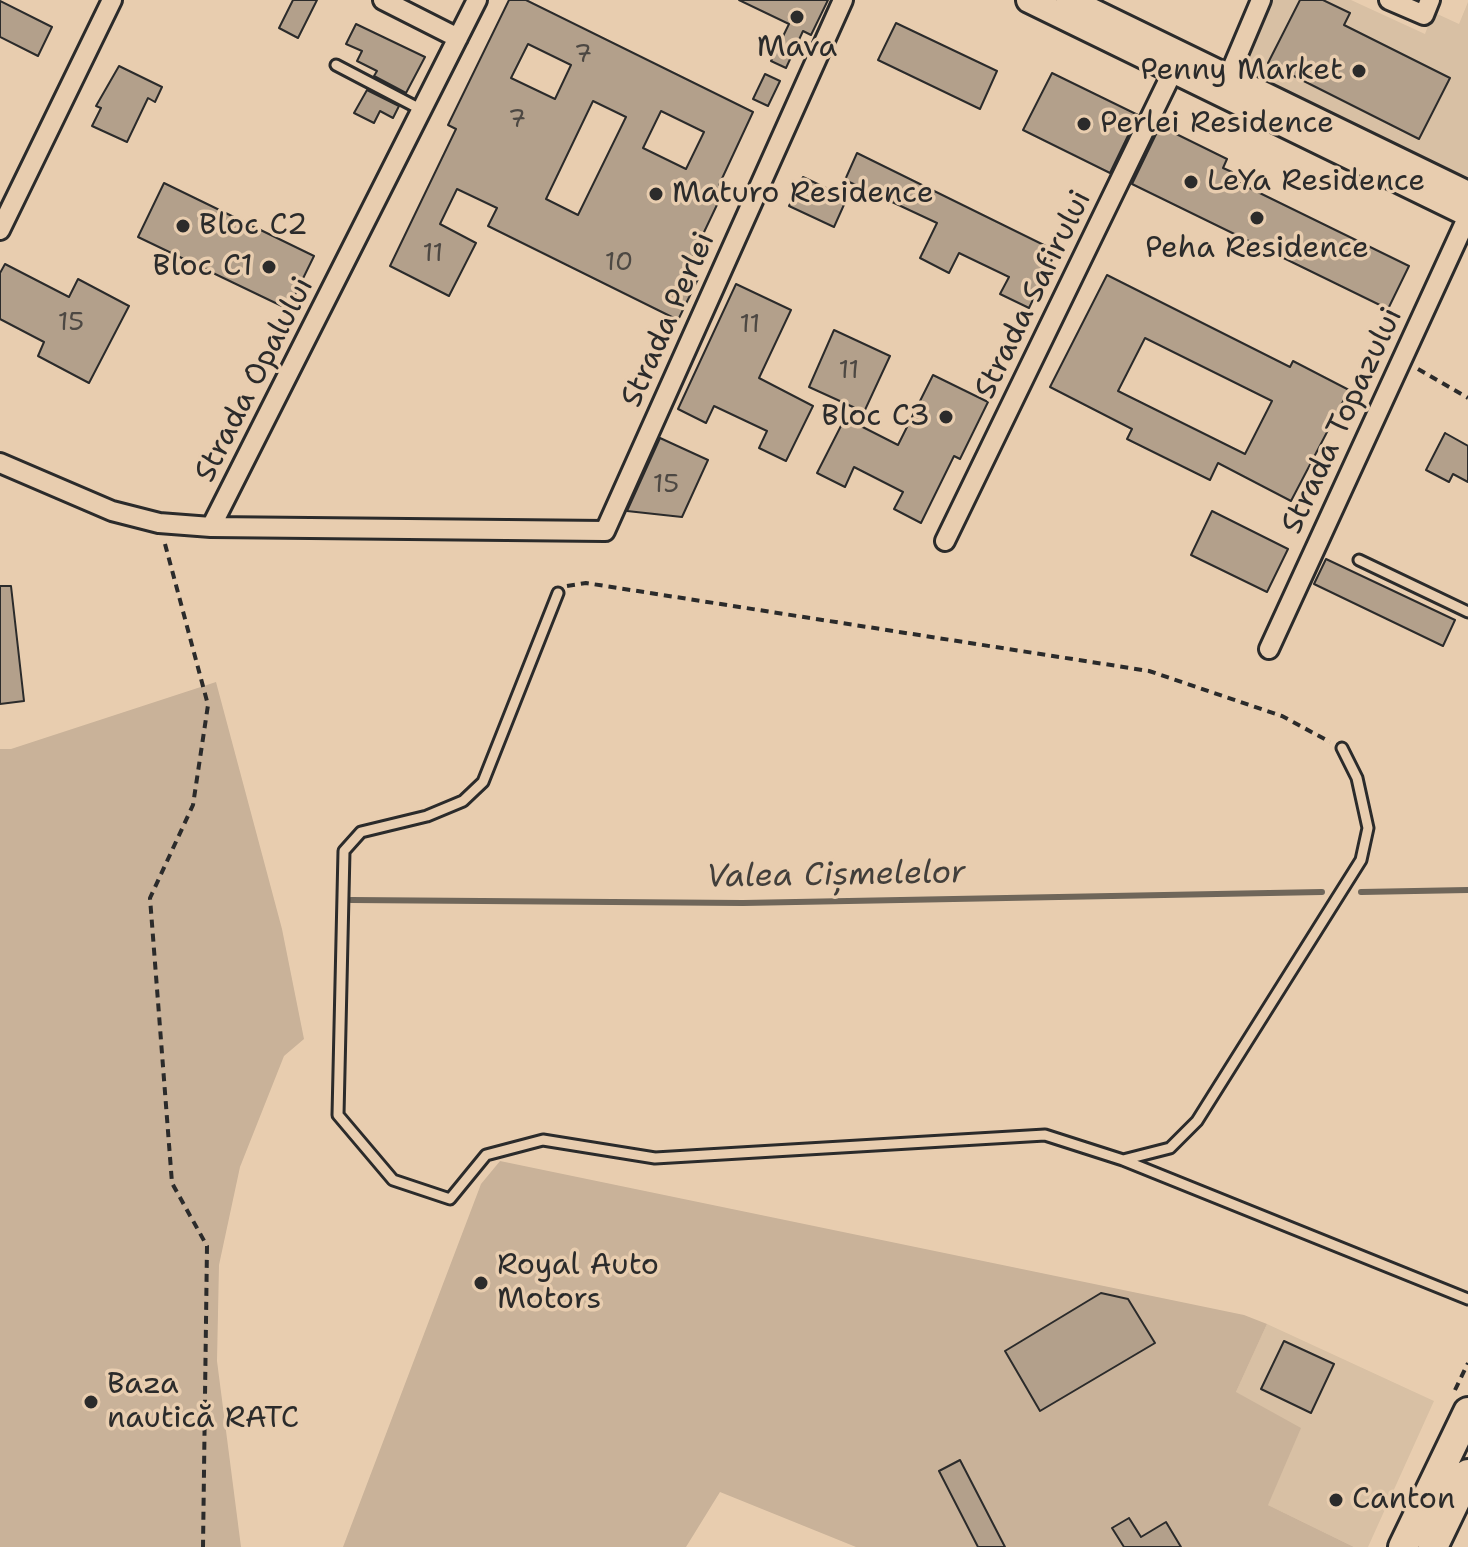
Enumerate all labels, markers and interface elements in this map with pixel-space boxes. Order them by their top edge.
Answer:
marker: Mava [788,8,806,26]
place label: Mava [757,30,837,66]
house number: 7 [574,39,592,71]
place label: Penny Market [1140,53,1343,89]
marker: Penny Market [1350,62,1368,80]
house number: 7 [508,104,526,136]
place label: Perlei Residence [1100,106,1334,142]
marker: Perlei Residence [1075,115,1093,133]
place label: LeYa Residence [1207,164,1425,200]
marker: LeYa Residence [1182,173,1200,191]
place label: Maturo Residence [672,176,934,212]
marker: Maturo Residence [647,185,665,203]
street label: Strada Safirului [968,185,1100,405]
place label: Bloc C2 [199,208,308,244]
marker: Peha Residence [1248,209,1266,227]
marker: Bloc C2 [174,217,192,235]
street label: Strada Perlei [614,227,724,413]
place label: Peha Residence [1145,231,1369,267]
house number: 11 [423,238,443,270]
house number: 10 [605,247,633,279]
place label: Bloc C1 [152,249,253,285]
marker: Bloc C1 [260,258,278,276]
street label: Strada Opalului [188,272,322,488]
street label: Strada Topazului [1275,302,1411,540]
house number: 15 [58,307,84,339]
house number: 11 [740,309,760,341]
house number: 11 [839,355,859,387]
place label: Bloc C3 [821,399,930,435]
marker: Bloc C3 [937,408,955,426]
house number: 15 [653,469,679,501]
water label: Valea Cișmelelor [706,855,966,897]
place label: Royal Auto Motors [497,1248,659,1318]
marker: Royal Auto Motors [472,1274,490,1292]
place label: Baza nautică RATC [107,1367,299,1438]
marker: Baza nautică RATC [82,1393,100,1411]
place label: Canton [1352,1482,1455,1518]
marker: Canton [1327,1491,1345,1509]

